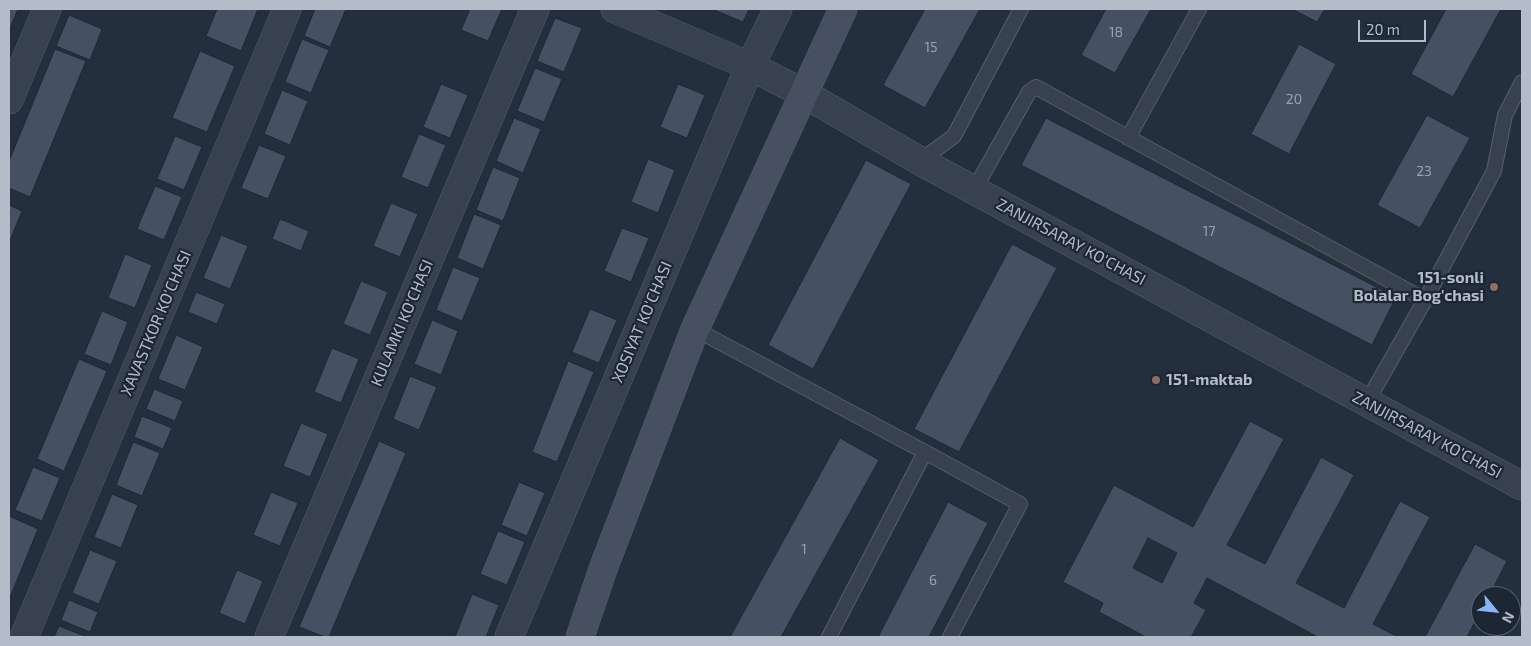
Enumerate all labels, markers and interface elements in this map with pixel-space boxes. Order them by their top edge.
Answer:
scale bar [1361,10,1428,42]
text: 20 m [1366,20,1400,38]
house number: 18 [1109,24,1123,40]
house number: 15 [924,39,938,55]
house number: 20 [1286,91,1302,107]
house number: 23 [1416,163,1432,179]
street label: ZANJIRSARAY KO'CHASI [993,194,1149,290]
house number: 17 [1203,223,1215,239]
street label: XAVASTKOR KO'CHASI [117,248,195,398]
street label: KULAMKI KO'CHASI [367,257,437,389]
street label: XOSIYAT KO'CHASI [608,259,676,385]
place label: 151-sonli Bolalar Bog'chasi [1353,268,1484,306]
marker: 151-sonli Bolalar Bog'chasi [1488,281,1500,293]
place label: 151-maktab [1166,370,1253,390]
marker: 151-maktab [1150,374,1162,386]
street label: ZANJIRSARAY KO'CHASI [1349,387,1505,483]
house number: 1 [801,541,807,557]
house number: 6 [929,572,937,588]
north arrow [1471,586,1521,636]
text: N [1499,609,1519,626]

